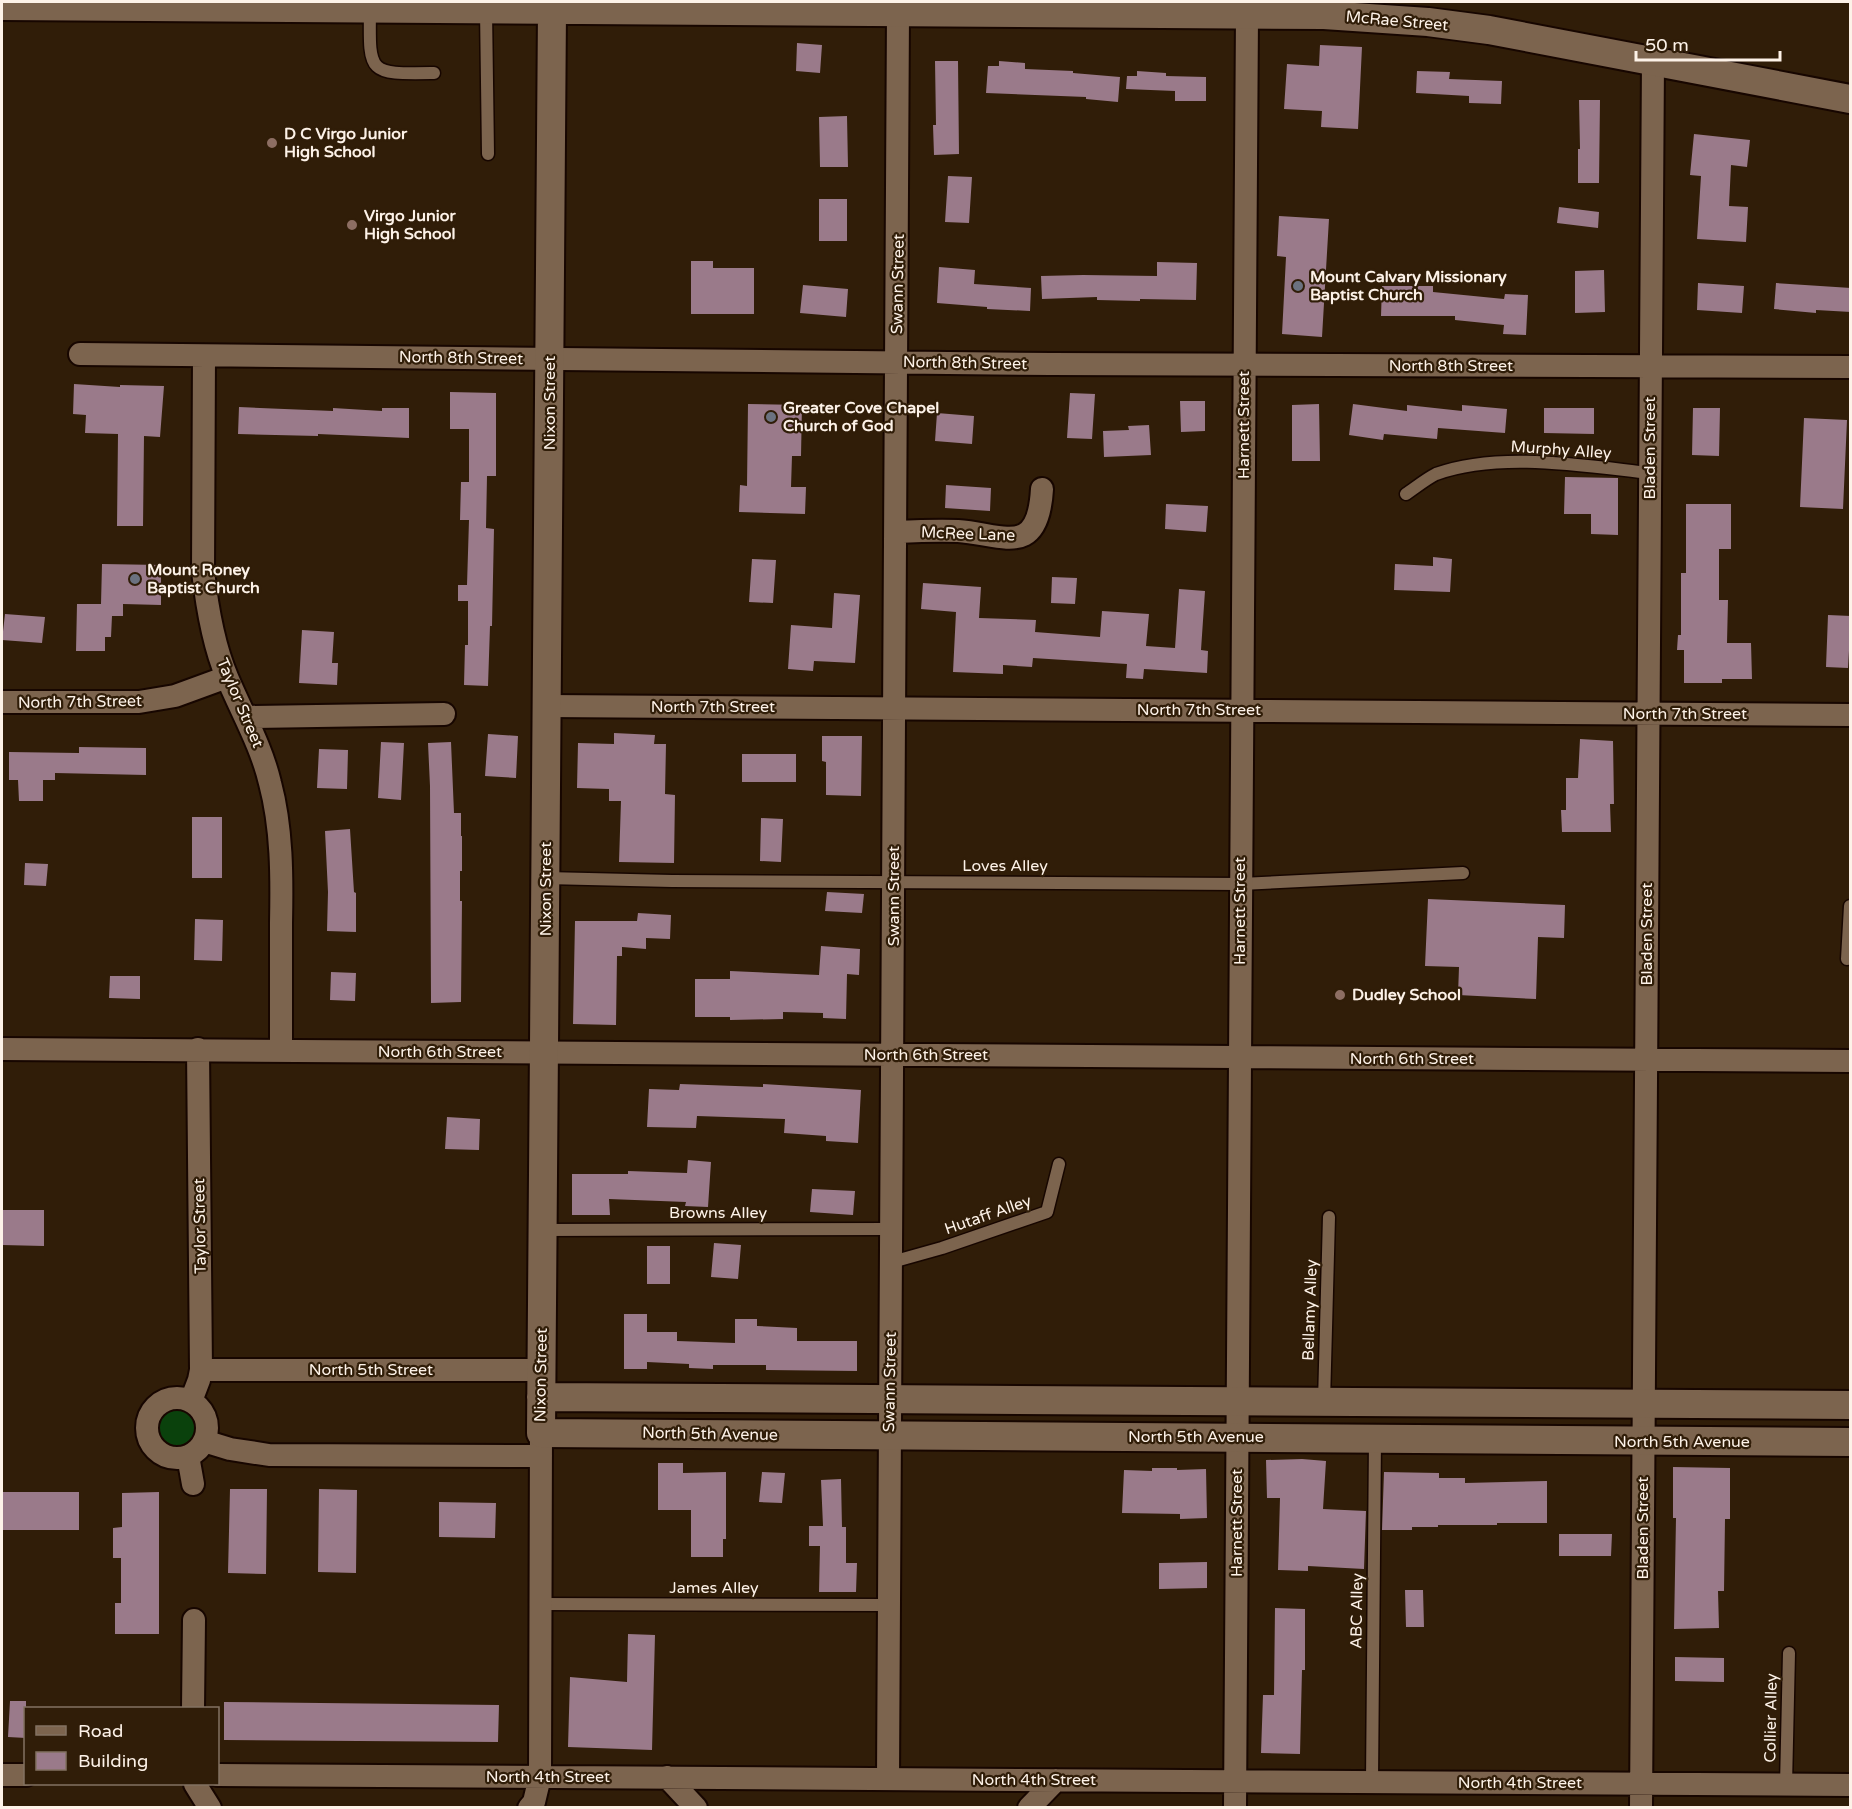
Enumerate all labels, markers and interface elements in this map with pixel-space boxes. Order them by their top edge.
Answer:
street label: McRae Street [1345,7,1449,35]
scale bar [1636,24,1780,62]
text: 50 m [1645,34,1689,56]
place label: D C Virgo Junior High School [284,124,408,162]
marker: D C Virgo Junior High School [265,136,279,150]
place label: Virgo Junior High School [364,206,456,244]
marker: Virgo Junior High School [345,218,359,232]
street label: Swann Street [887,234,909,334]
place label: Mount Calvary Missionary Baptist Church [1310,267,1507,305]
marker: Mount Calvary Missionary Baptist Church [1291,279,1305,293]
street label: North 8th Street [399,347,523,369]
street label: North 8th Street [903,352,1027,374]
street label: Nixon Street [540,356,560,450]
street label: North 8th Street [1389,356,1513,376]
street label: Harnett Street [1234,371,1254,479]
street label: Bladen Street [1640,397,1660,499]
place label: Greater Cove Chapel Church of God [783,398,939,436]
marker: Greater Cove Chapel Church of God [764,410,778,424]
street label: Murphy Alley [1510,437,1612,464]
street label: McRee Lane [920,522,1016,546]
place label: Mount Roney Baptist Church [147,560,260,598]
marker: Mount Roney Baptist Church [128,572,142,586]
street label: Taylor Street [212,655,268,751]
street label: North 7th Street [18,691,142,713]
street label: North 7th Street [651,697,775,717]
street label: North 7th Street [1137,700,1261,720]
street label: North 7th Street [1623,704,1747,724]
street label: Nixon Street [536,842,556,936]
street label: Swann Street [884,846,904,946]
street label: Loves Alley [962,856,1048,876]
street label: Harnett Street [1230,857,1250,965]
street label: Bladen Street [1637,883,1657,985]
place label: Dudley School [1352,985,1461,1005]
marker: Dudley School [1333,988,1347,1002]
street label: North 6th Street [378,1042,502,1062]
street label: North 6th Street [864,1045,988,1065]
street label: North 6th Street [1350,1049,1474,1069]
street label: Taylor Street [189,1178,211,1274]
street label: Hutaff Alley [942,1191,1034,1239]
street label: Browns Alley [669,1203,767,1223]
street label: Bellamy Alley [1298,1258,1322,1361]
street label: Nixon Street [530,1328,552,1422]
street label: Swann Street [879,1332,901,1432]
street label: North 5th Street [309,1360,433,1380]
street label: North 5th Avenue [642,1423,778,1445]
street label: North 5th Avenue [1128,1427,1264,1447]
street label: North 5th Avenue [1614,1432,1750,1452]
street label: Harnett Street [1227,1469,1247,1577]
street label: Bladen Street [1633,1477,1653,1579]
street label: ABC Alley [1346,1573,1368,1649]
street label: James Alley [669,1578,759,1598]
street label: Collier Alley [1760,1673,1782,1763]
legend [24,1707,219,1785]
text: Road [78,1720,123,1742]
text: Building [78,1750,148,1772]
street label: North 4th Street [486,1767,610,1787]
street label: North 4th Street [972,1770,1096,1790]
street label: North 4th Street [1458,1773,1582,1793]

